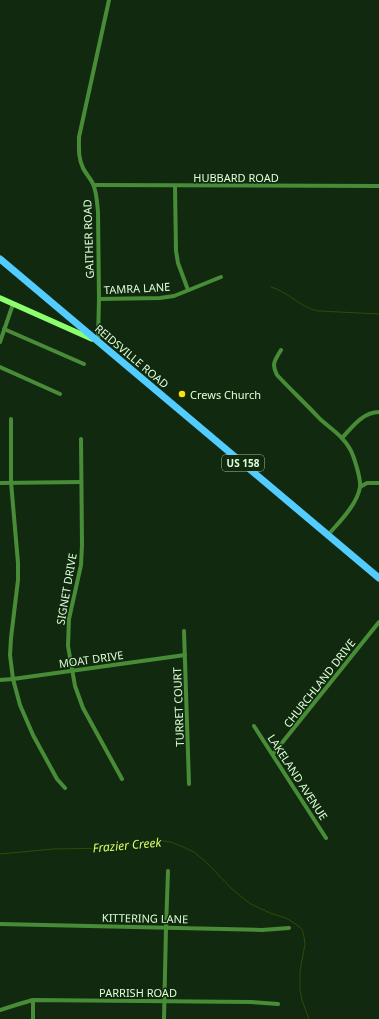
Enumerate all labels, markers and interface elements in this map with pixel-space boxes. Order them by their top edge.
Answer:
street label: HUBBARD ROAD [193,170,279,185]
street label: GAITHER ROAD [79,199,97,279]
street label: TAMRA LANE [103,279,171,297]
street label: REIDSVILLE ROAD [92,321,172,391]
place label: Crews Church [190,387,261,402]
marker: Crews Church [177,389,187,399]
road number: US 158 [222,455,264,471]
street label: SIGNET DRIVE [52,552,80,626]
street label: CHURCHLAND DRIVE [280,636,358,730]
street label: MOAT DRIVE [58,647,124,671]
street label: TURRET COURT [169,667,187,747]
street label: LAKELAND AVENUE [265,731,331,823]
water label: Frazier Creek [92,833,163,856]
street label: KITTERING LANE [102,910,188,926]
street label: PARRISH ROAD [99,985,177,1000]

